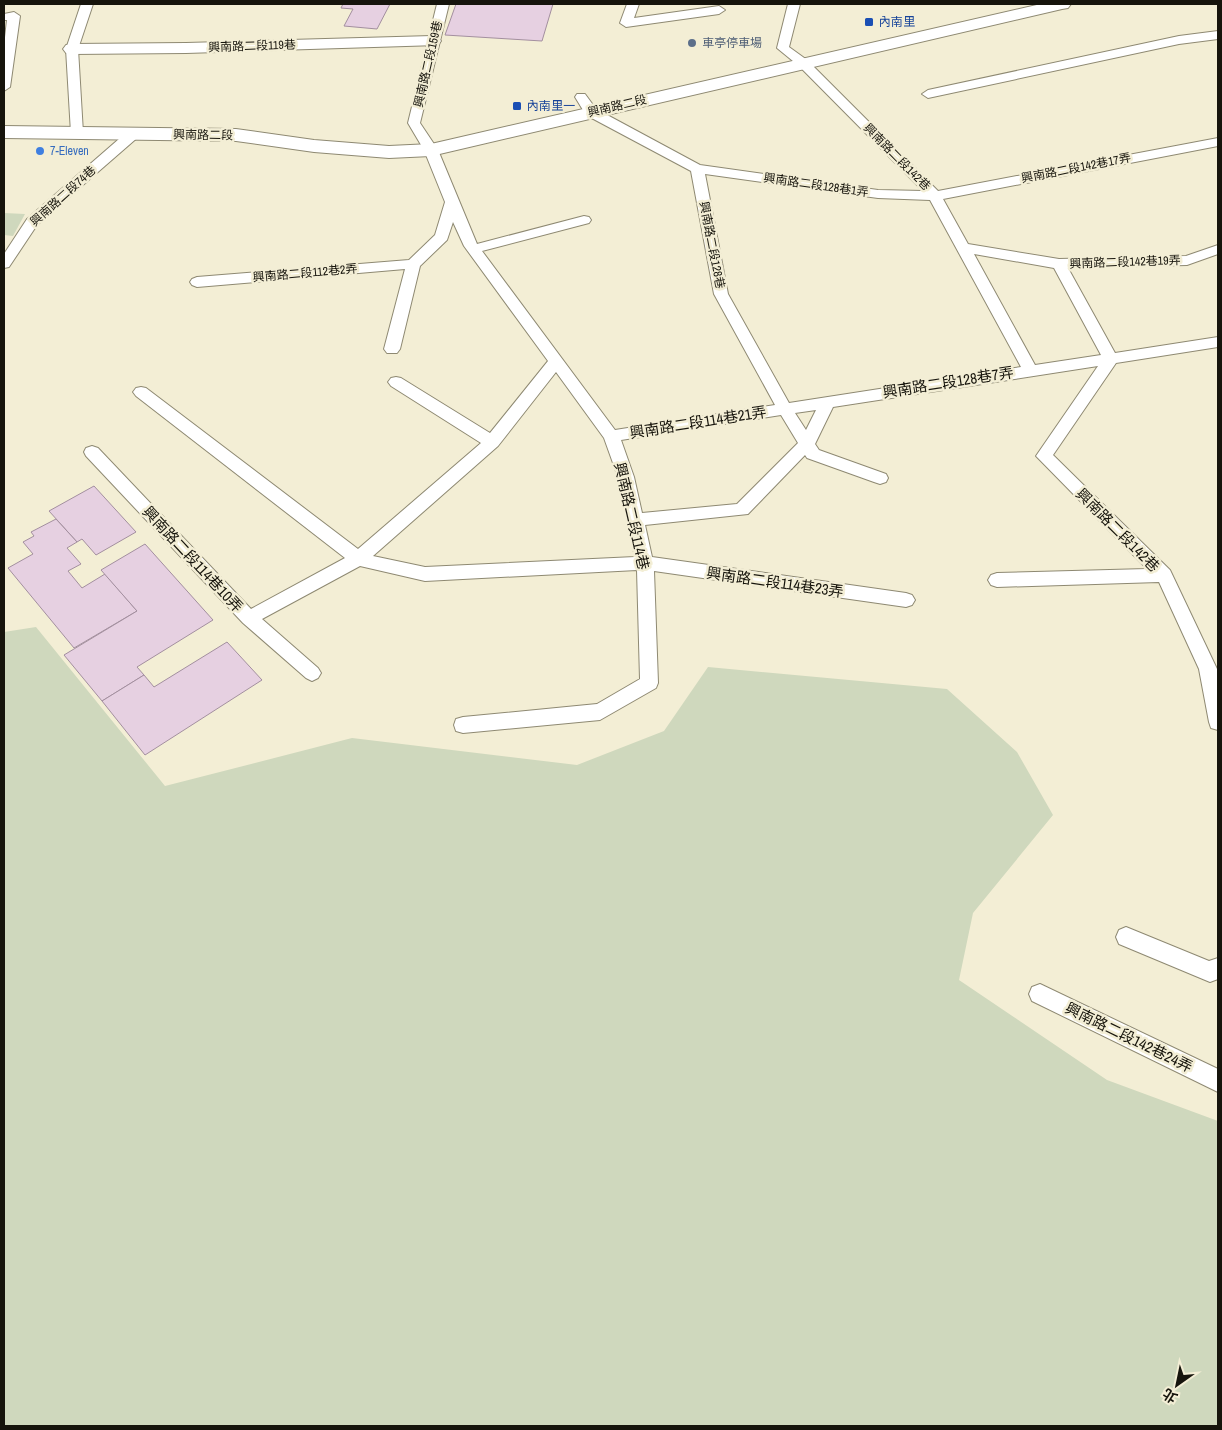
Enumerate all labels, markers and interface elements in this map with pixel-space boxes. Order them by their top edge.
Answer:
place label: 內南里 [879,14,915,30]
marker: 內南里 [863,16,875,28]
street label: 興南路二段159巷 [410,19,446,109]
place label: 車亭停車場 [702,35,762,51]
street label: 興南路二段119巷 [208,36,296,56]
marker: 車亭停車場 [686,37,698,49]
street label: 興南路二段 [586,91,648,121]
place label: 內南里一 [527,98,575,114]
marker: 內南里一 [511,100,523,112]
street label: 興南路二段142巷 [860,120,934,194]
street label: 興南路二段 [173,126,233,144]
place label: 7-Eleven [50,143,89,159]
marker: 7-Eleven [34,145,46,157]
street label: 興南路二段142巷17弄 [1020,150,1132,186]
street label: 興南路二段74巷 [27,162,99,230]
street label: 興南路二段128巷1弄 [762,170,870,200]
street label: 興南路二段128巷 [696,200,728,290]
street label: 興南路二段142巷19弄 [1069,252,1181,272]
street label: 興南路二段112巷2弄 [252,260,358,286]
street label: 興南路二段128巷7弄 [881,361,1015,403]
street label: 興南路二段114巷21弄 [628,401,768,443]
street label: 興南路二段114巷 [609,460,655,572]
street label: 興南路二段142巷 [1071,483,1165,577]
street label: 興南路二段114巷10弄 [138,501,248,617]
street label: 興南路二段114巷23弄 [705,562,845,602]
street label: 興南路二段142巷24弄 [1062,997,1196,1077]
north arrow [1152,1360,1202,1410]
text: 北 [1159,1385,1181,1407]

